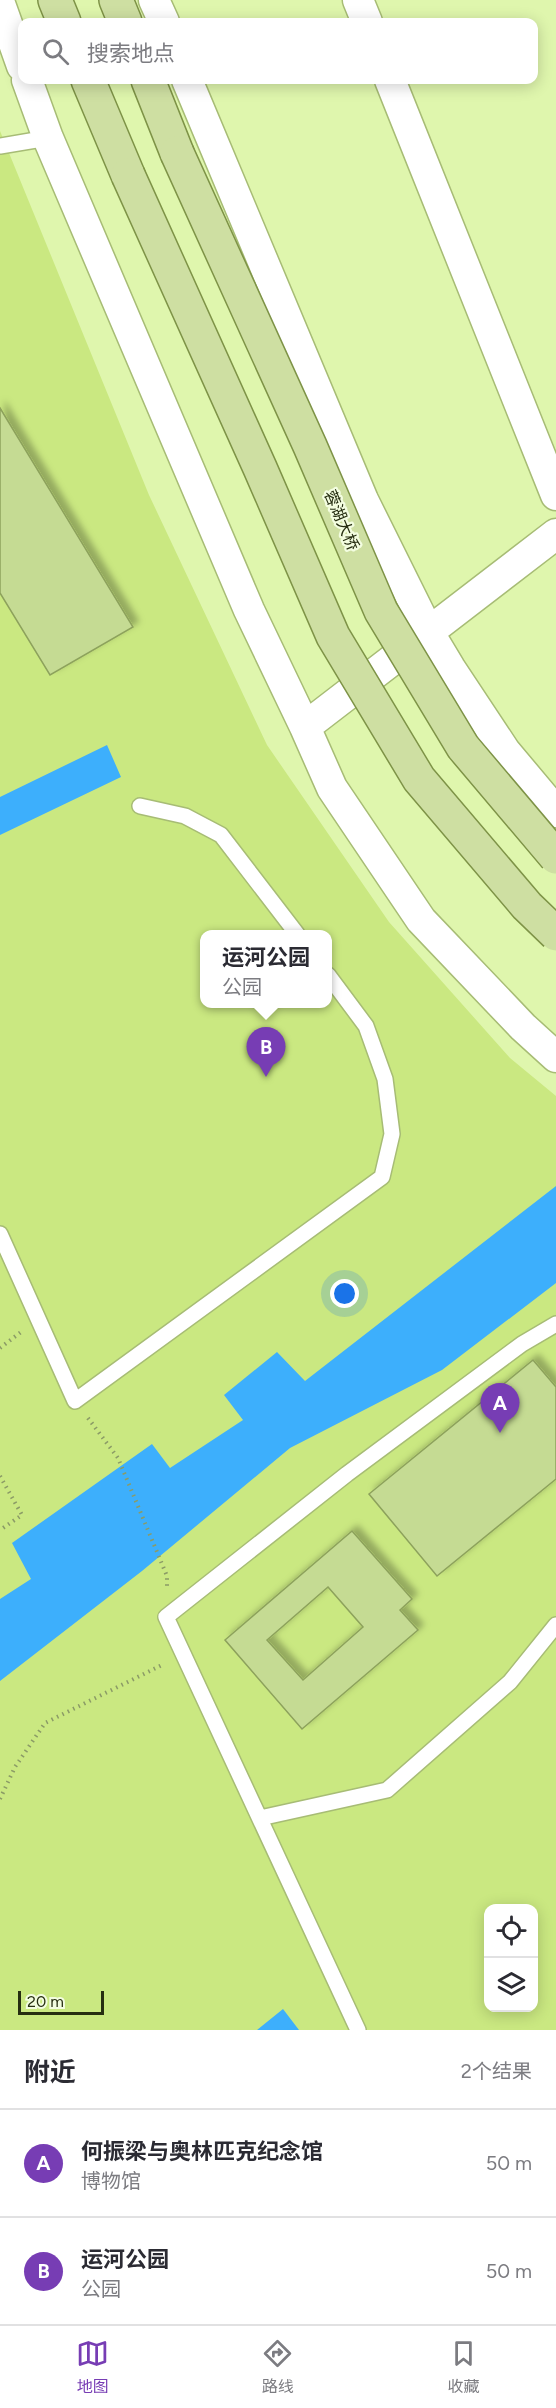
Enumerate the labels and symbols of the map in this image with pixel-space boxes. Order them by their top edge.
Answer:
street label: 蓉湖大桥 [320,487,363,553]
pin: B [246,1028,286,1077]
your location [330,1279,359,1308]
pin: A [480,1384,520,1433]
scale bar [18,1988,104,2016]

